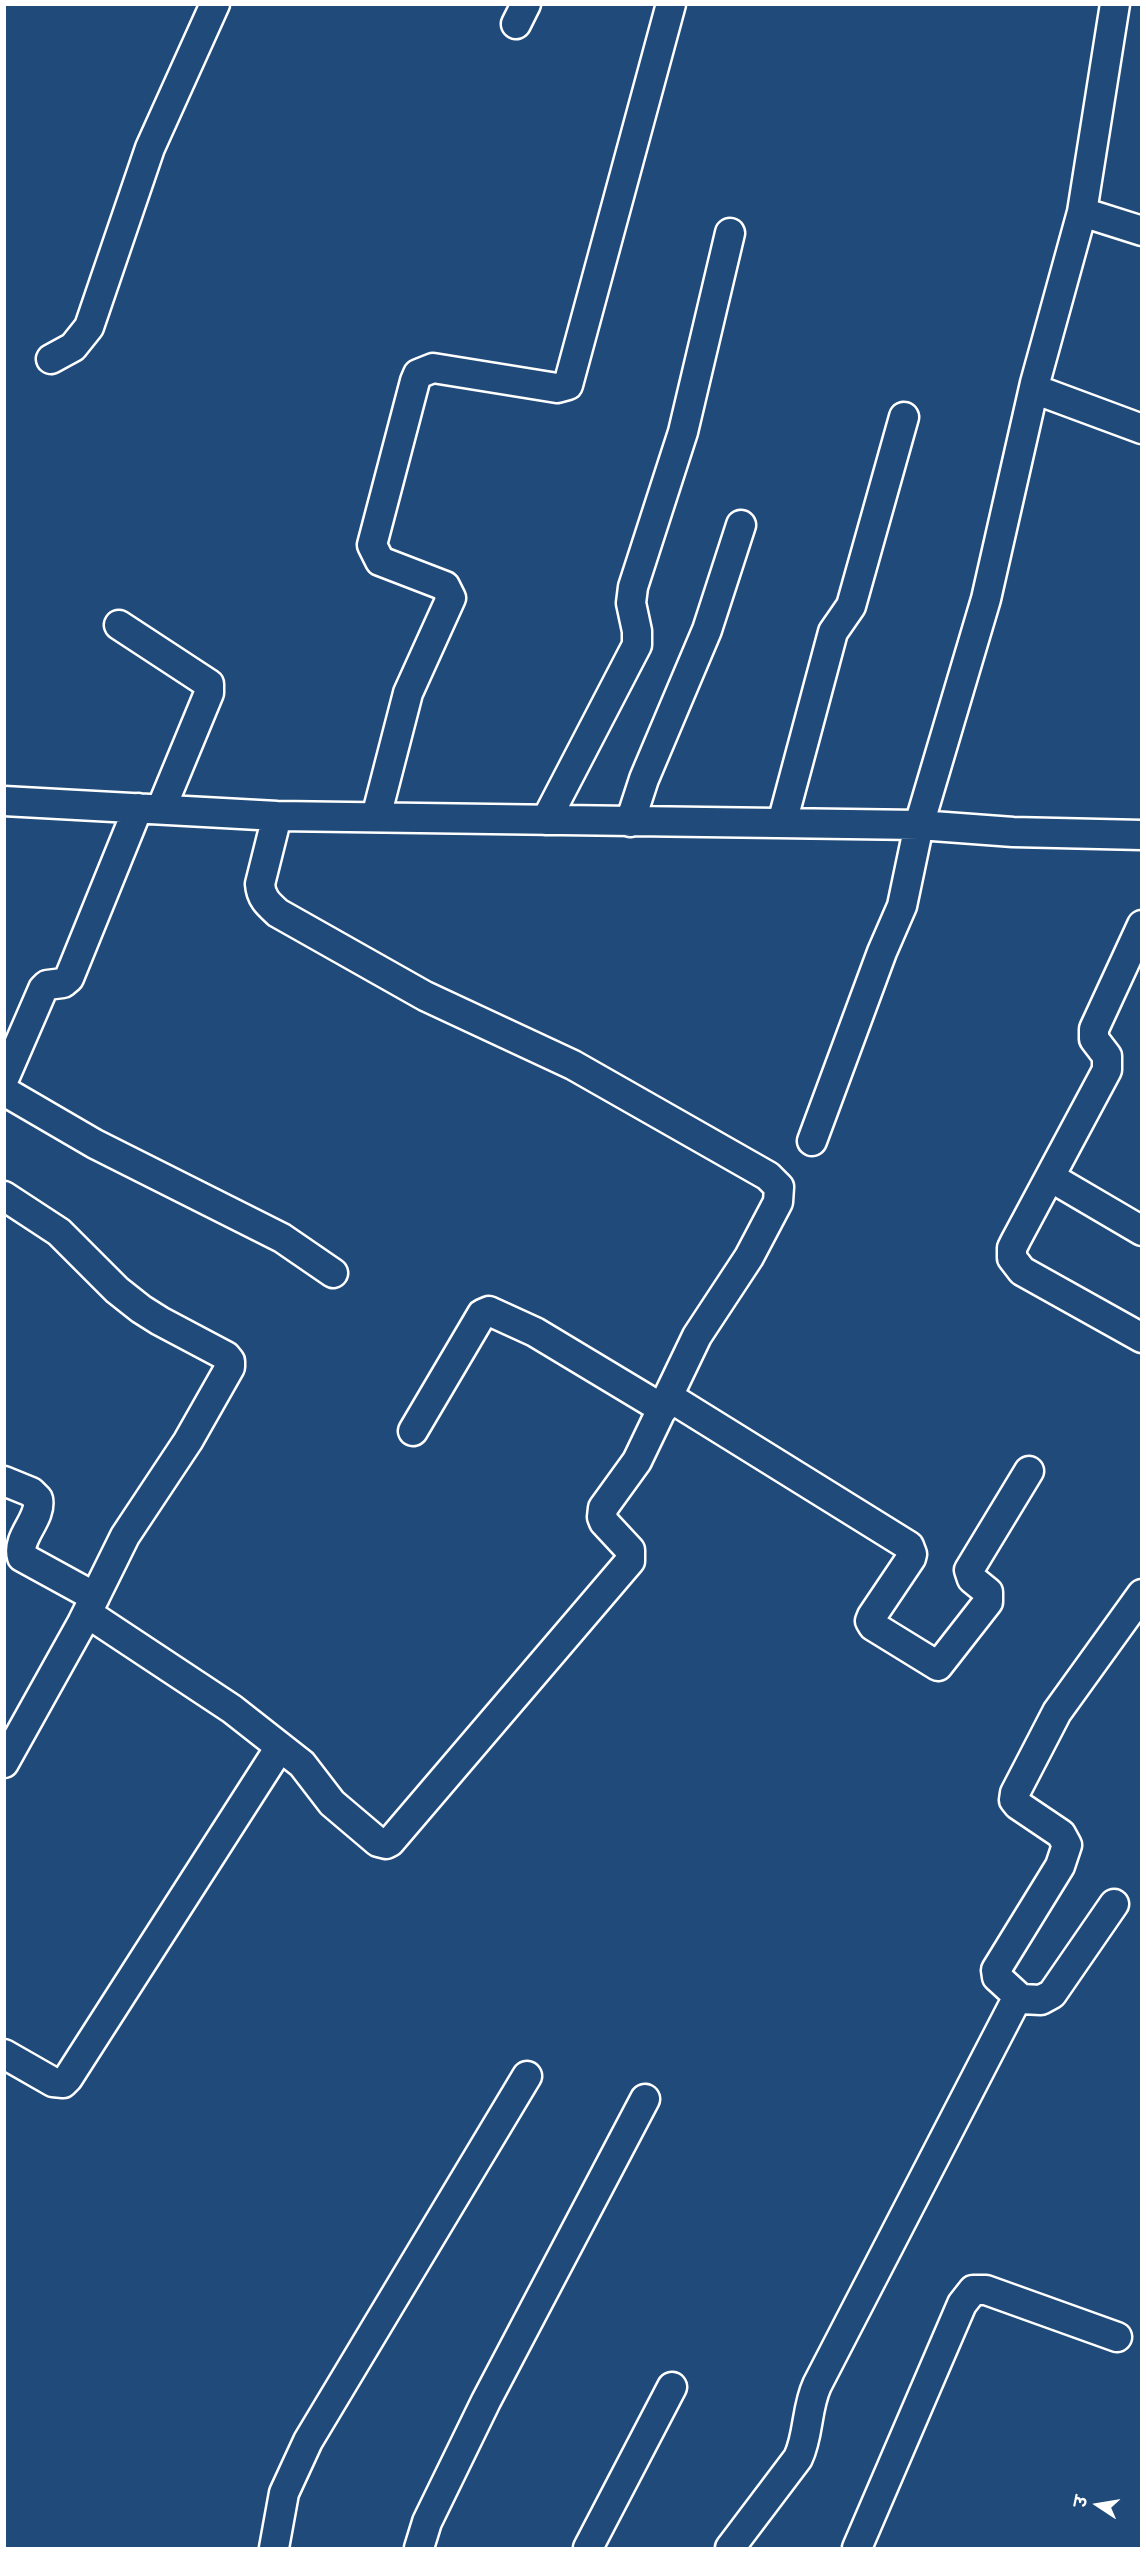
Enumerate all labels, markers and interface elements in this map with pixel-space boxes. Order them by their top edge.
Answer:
north arrow [1068,2475,1128,2535]
text: उ [1069,2494,1092,2509]

